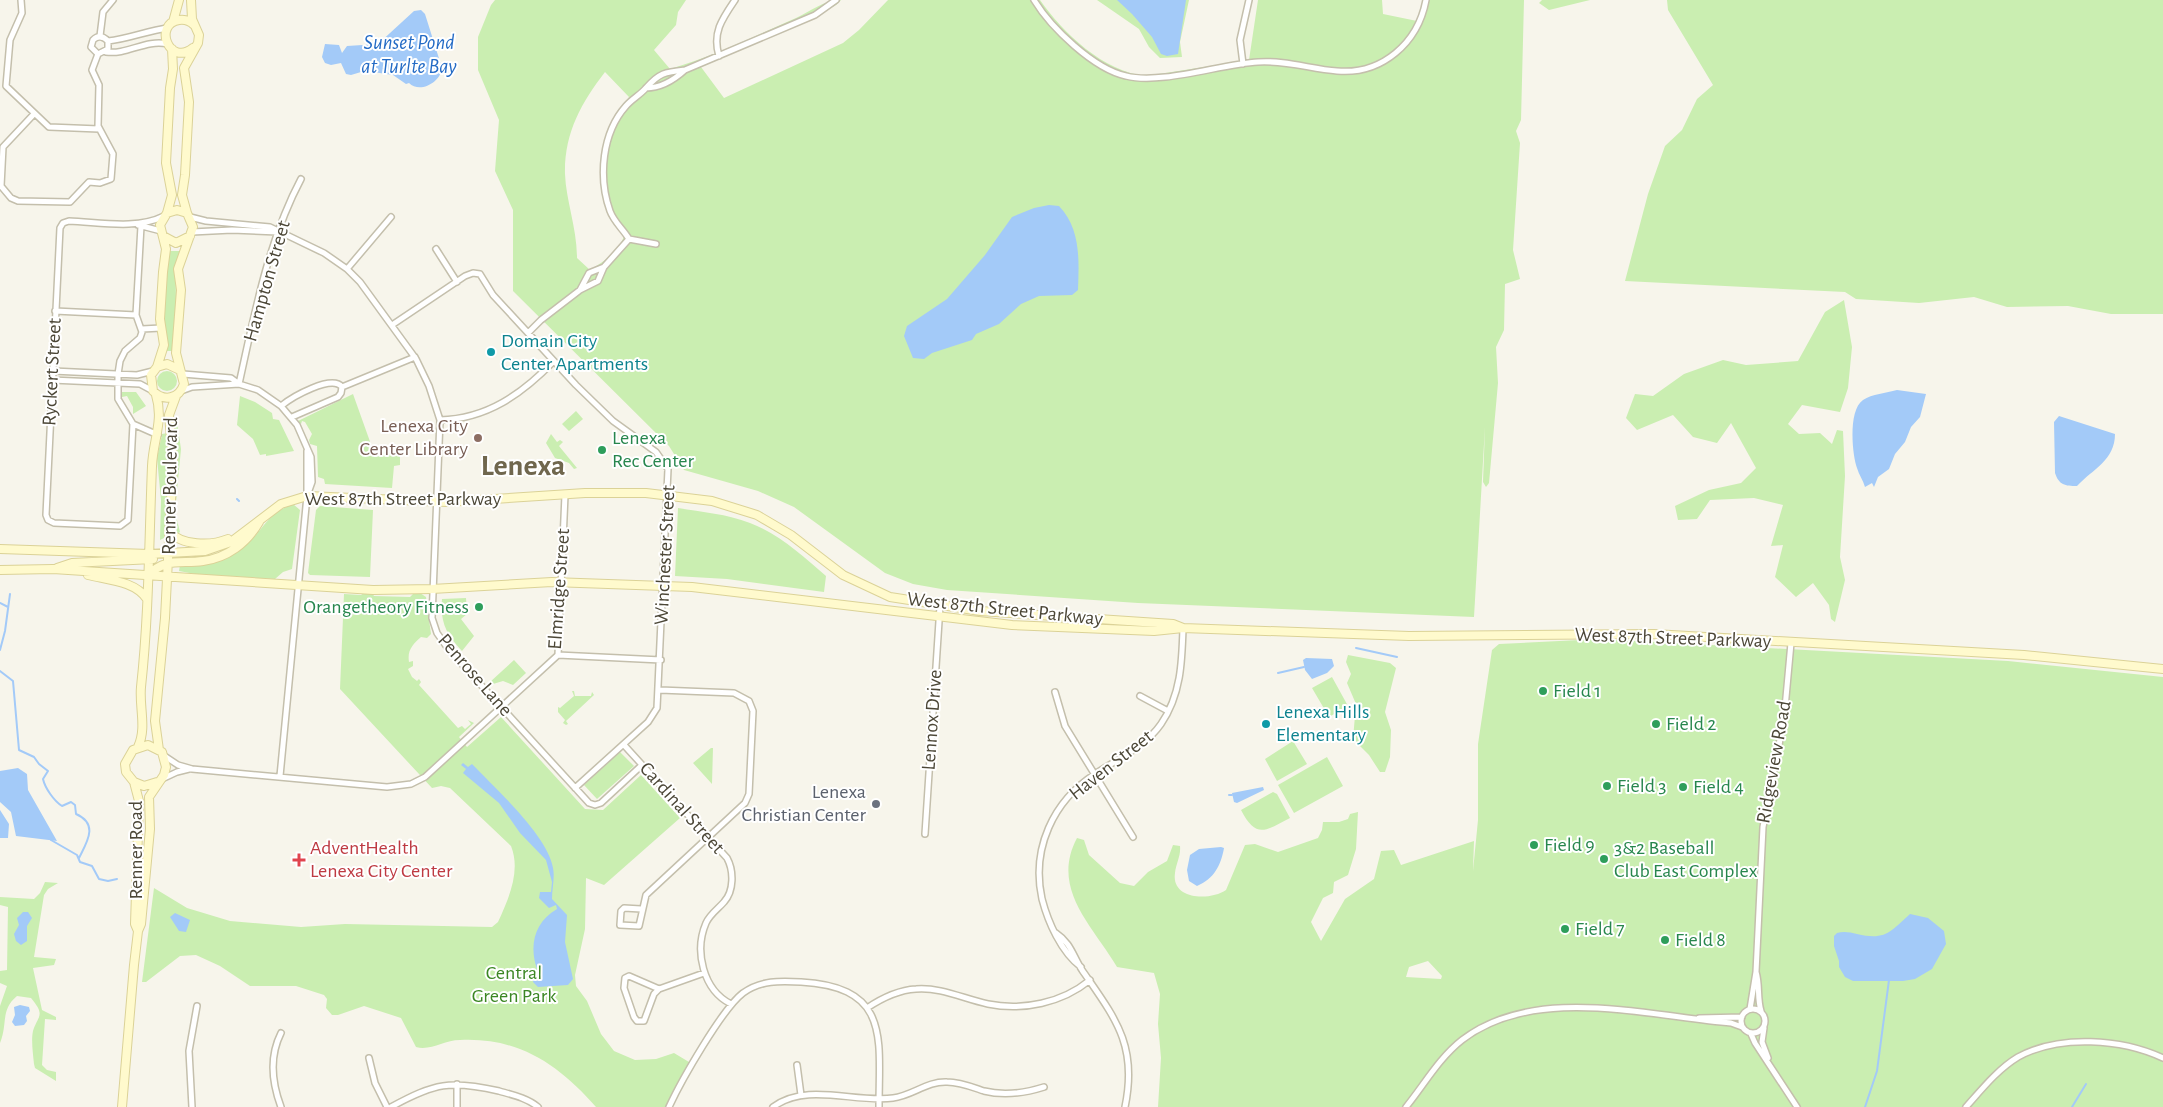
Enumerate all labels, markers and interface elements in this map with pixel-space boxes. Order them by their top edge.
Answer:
water label: Sunset Pond at Turlte Bay [361,32,457,77]
street label: Hampton Street [240,218,294,344]
street label: Ryckert Street [39,317,65,426]
place label: Domain City Center Apartments [501,331,648,374]
marker: Domain City Center Apartments [485,346,497,358]
place label: Lenexa City Center Library [360,416,468,459]
street label: Renner Boulevard [159,417,181,555]
place label: Lenexa Rec Center [612,428,694,471]
marker: Lenexa City Center Library [472,432,484,444]
marker: Lenexa Rec Center [596,444,608,456]
district label: Lenexa [481,451,565,481]
street label: Winchester Street [651,484,679,625]
street label: West 87th Street Parkway [305,489,502,509]
street label: Elmridge Street [545,527,573,650]
street label: West 87th Street Parkway [906,589,1104,629]
place label: Orangetheory Fitness [303,597,469,617]
marker: Orangetheory Fitness [473,601,485,613]
street label: West 87th Street Parkway [1574,625,1772,651]
street label: Penrose Lane [434,630,516,720]
street label: Lennox Drive [919,669,945,771]
place label: Field 1 [1553,681,1601,701]
marker: Field 1 [1537,685,1549,697]
street label: Ridgeview Road [1753,699,1795,825]
place label: Lenexa Hills Elementary [1276,702,1369,745]
place label: Field 2 [1666,714,1716,734]
marker: Lenexa Hills Elementary [1260,718,1272,730]
marker: Field 2 [1650,718,1662,730]
street label: Haven Street [1065,726,1157,804]
street label: Cardinal Street [636,758,729,858]
place label: Field 3 [1617,776,1667,796]
place label: Field 4 [1693,777,1744,797]
marker: Field 3 [1601,780,1613,792]
marker: Field 4 [1677,781,1689,793]
place label: Lenexa Christian Center [742,782,867,825]
marker: Lenexa Christian Center [870,798,882,810]
street label: Renner Road [126,801,146,899]
place label: Field 9 [1544,835,1595,855]
place label: AdventHealth Lenexa City Center [310,838,453,881]
place label: 3&2 Baseball Club East Complex [1614,838,1758,881]
marker: Field 9 [1528,839,1540,851]
marker: AdventHealth Lenexa City Center [292,853,306,867]
marker: 3&2 Baseball Club East Complex [1598,853,1610,865]
place label: Field 7 [1575,919,1625,939]
marker: Field 7 [1559,923,1571,935]
place label: Field 8 [1675,930,1726,950]
marker: Field 8 [1659,934,1671,946]
park label: Central Green Park [472,963,556,1006]

